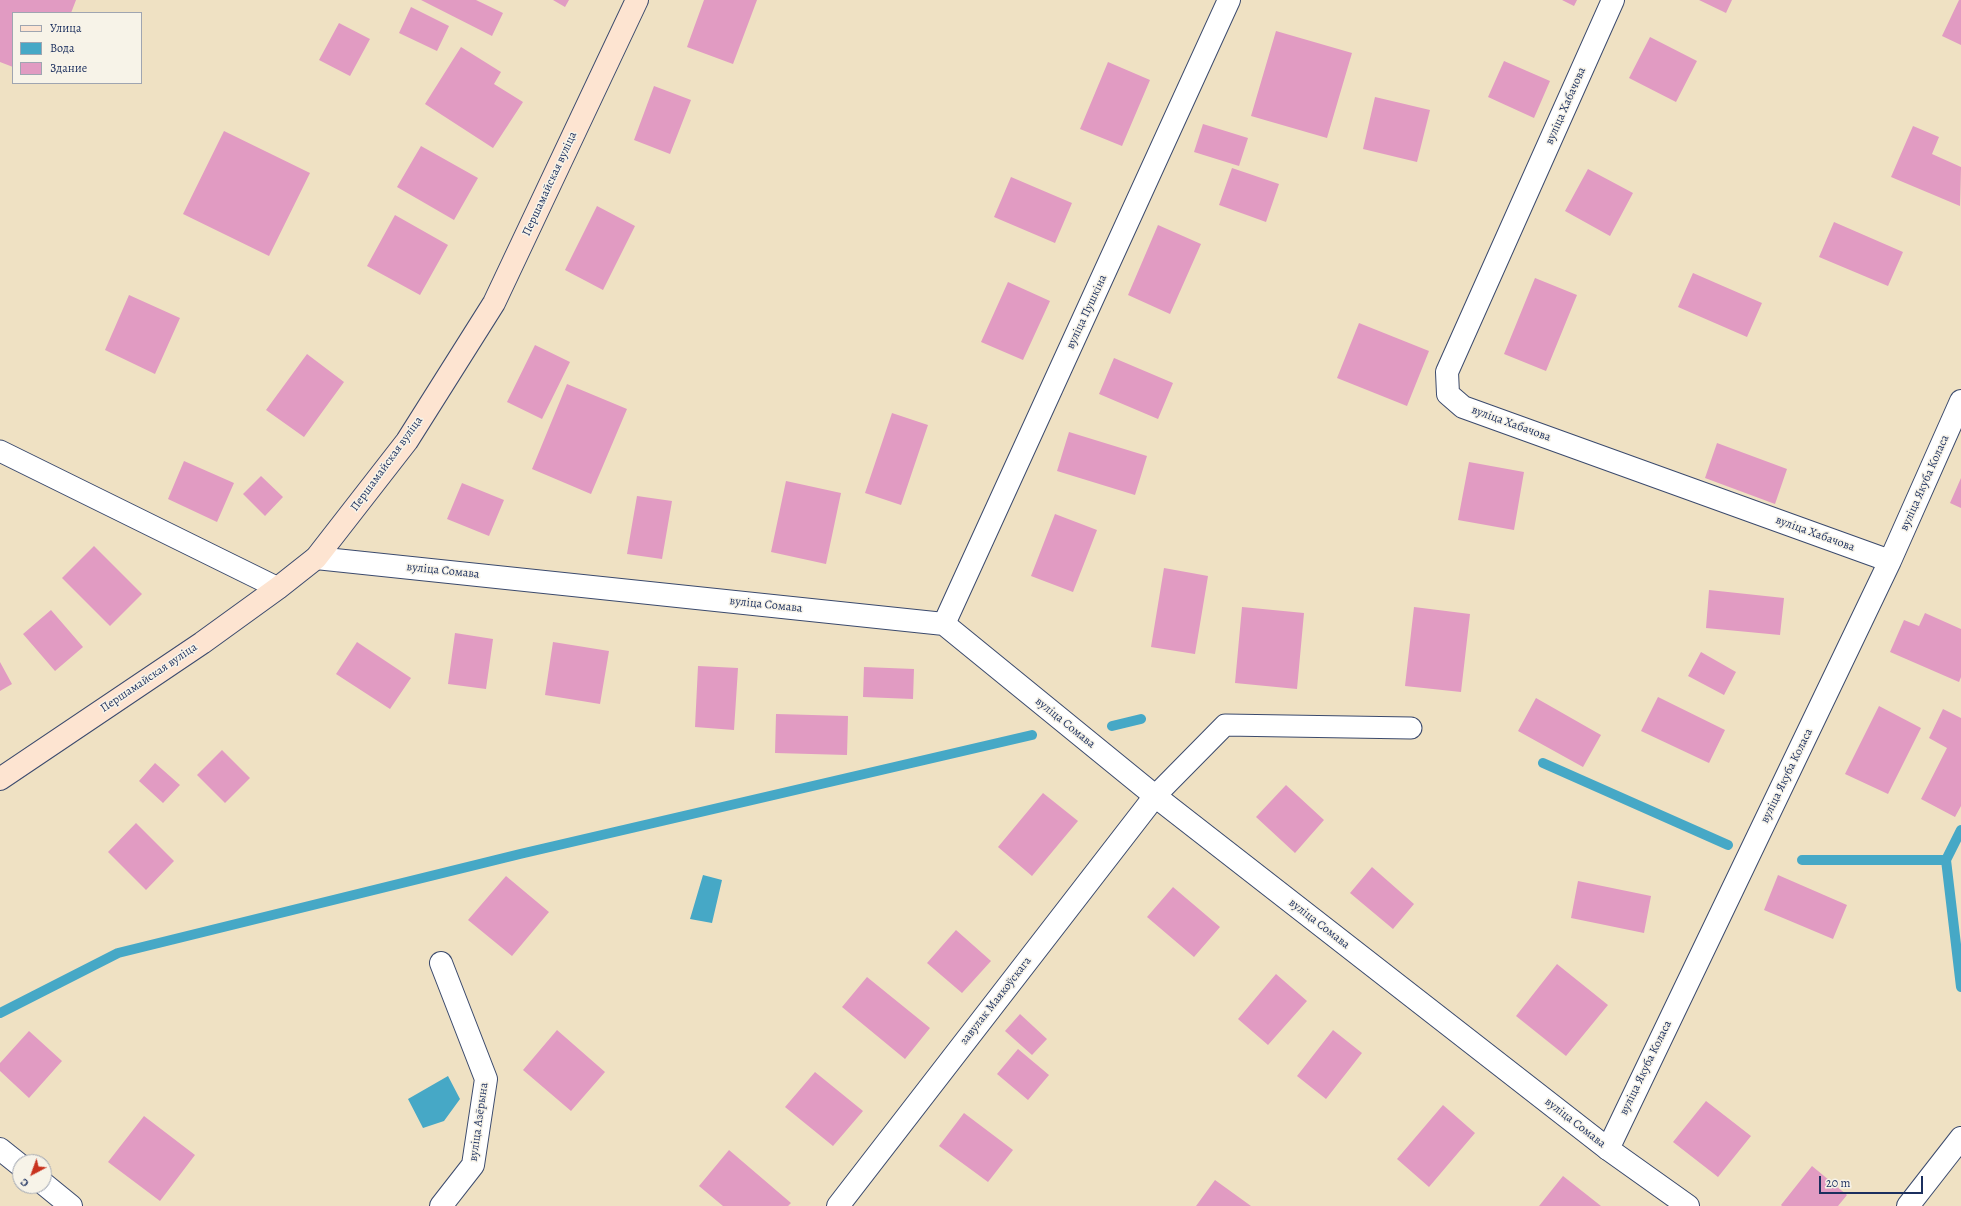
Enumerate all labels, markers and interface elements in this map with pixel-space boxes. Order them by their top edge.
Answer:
legend [12,12,142,84]
text: Улица [50,20,81,36]
text: Вода [50,40,75,56]
text: Здание [50,60,87,76]
street label: вуліца Хабачова [1542,65,1590,147]
street label: Першамайская вуліца [519,129,581,239]
street label: вуліца Пушкіна [1063,272,1111,352]
street label: вуліца Хабачова [1469,403,1553,445]
street label: Першамайская вуліца [348,414,426,514]
street label: вуліца Якуба Коласа [1897,433,1953,533]
street label: вуліца Хабачова [1773,513,1857,555]
street label: вуліца Сомава [406,560,480,582]
street label: вуліца Сомава [729,594,803,616]
street label: Першамайская вуліца [98,640,200,716]
street label: вуліца Сомава [1032,694,1098,752]
street label: вуліца Якуба Коласа [1758,726,1816,826]
street label: вуліца Сомава [1286,896,1352,952]
street label: завулак Маякоўскага [957,954,1035,1048]
street label: вуліца Якуба Коласа [1617,1018,1675,1118]
street label: вуліца Азёрына [466,1082,492,1162]
street label: вуліца Сомава [1542,1095,1608,1151]
north arrow [12,1154,52,1194]
scale bar [1821,1168,1925,1194]
text: С [17,1175,32,1191]
text: 20 m [1826,1175,1850,1191]

